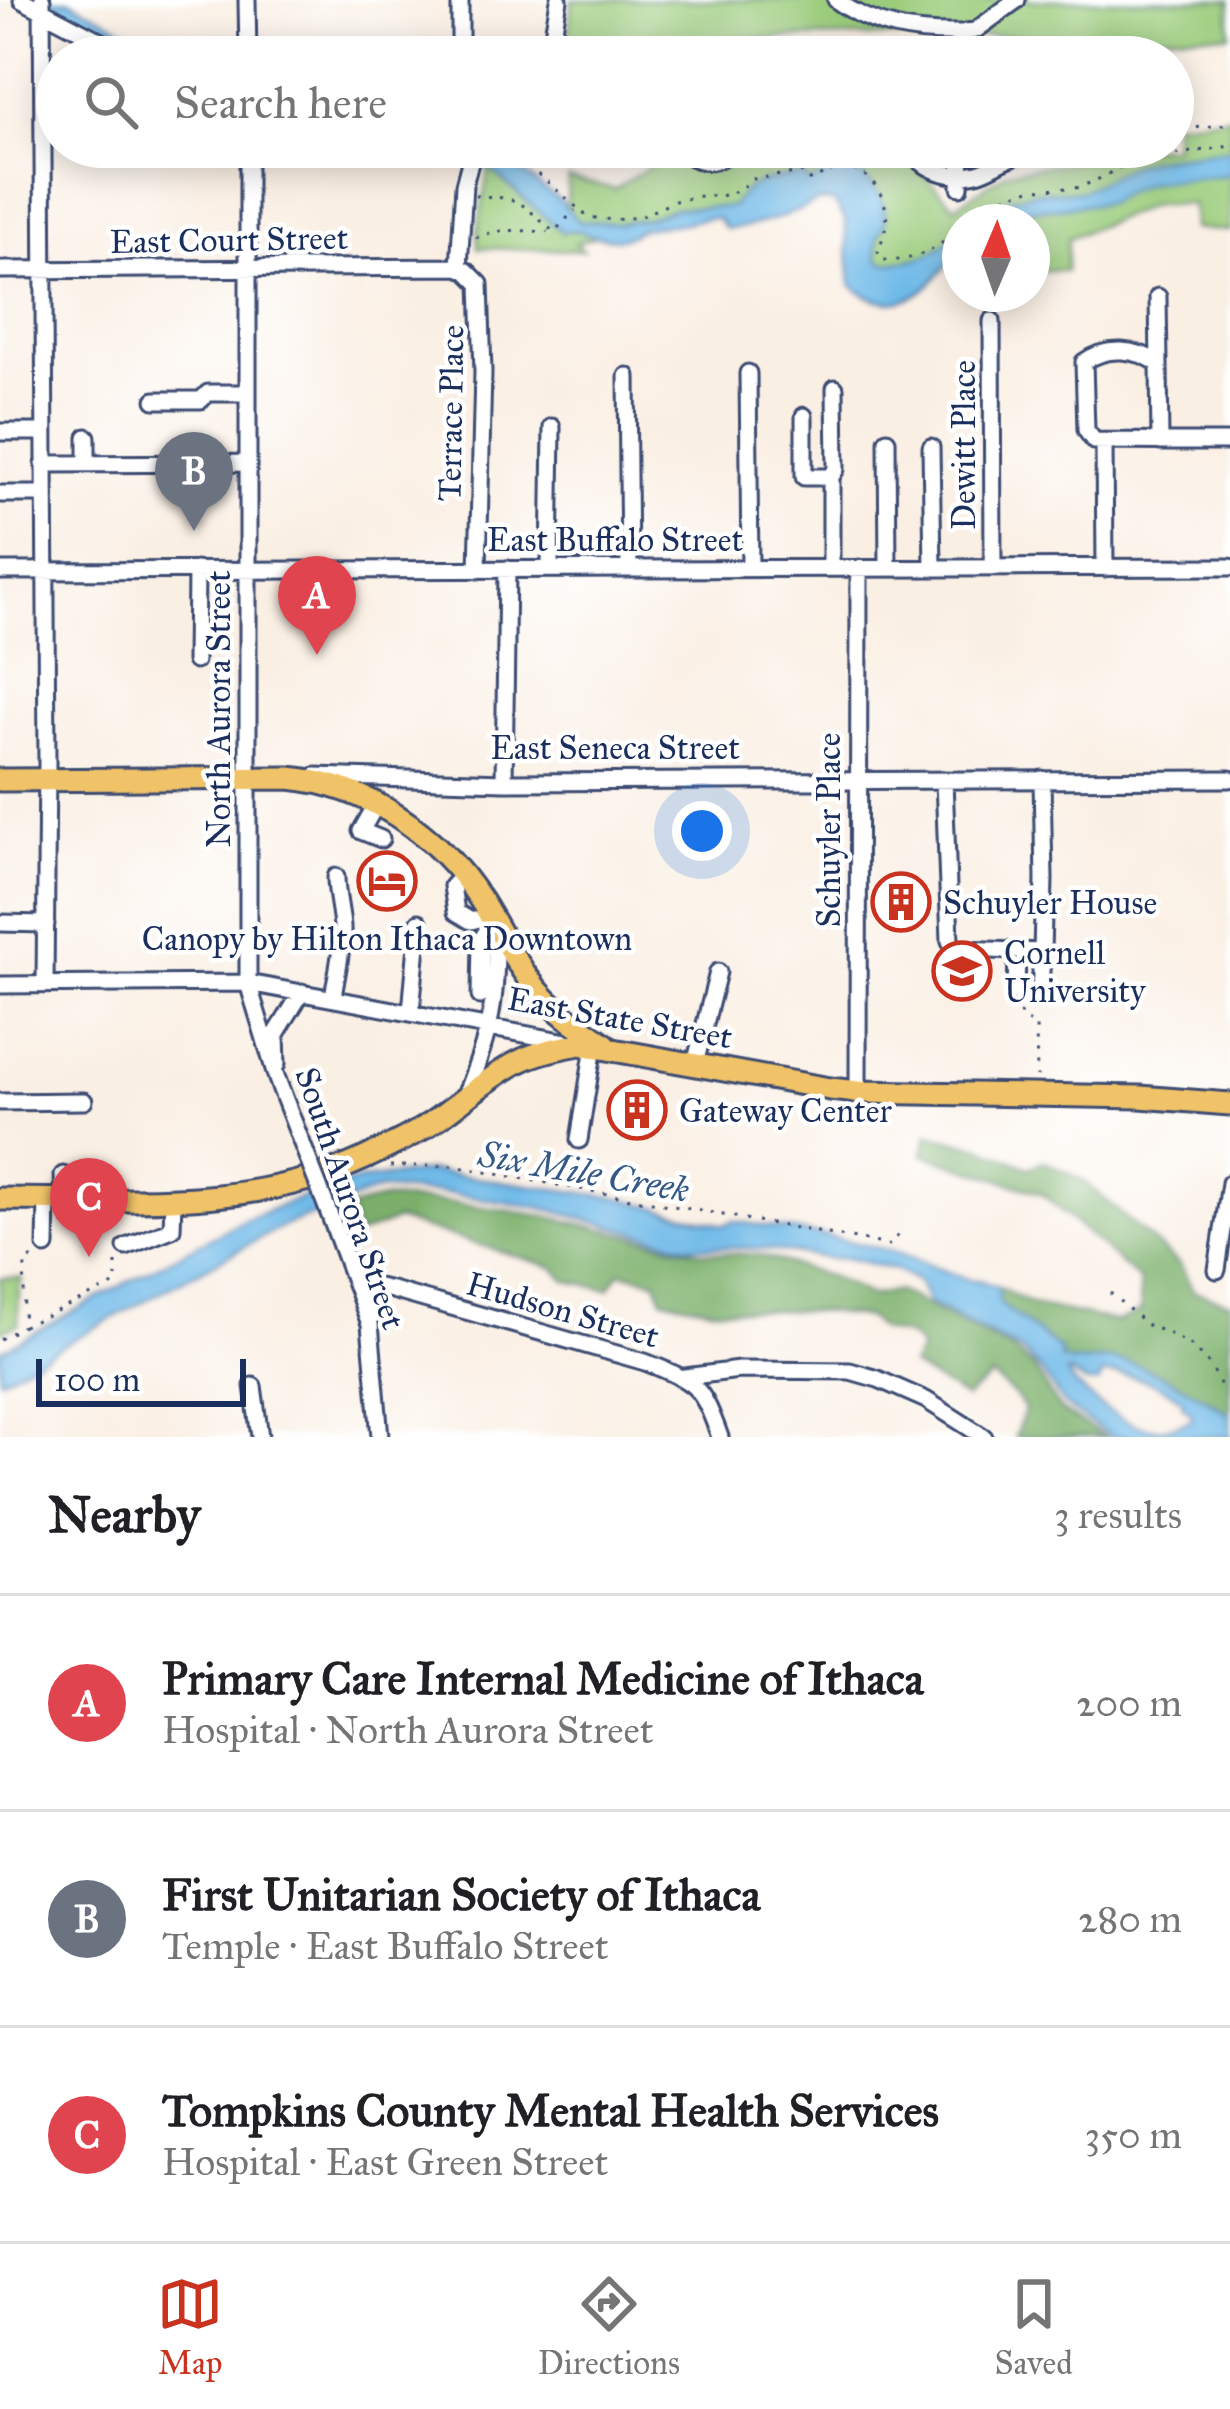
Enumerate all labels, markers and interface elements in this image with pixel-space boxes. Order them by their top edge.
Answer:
search box [36,36,1194,168]
icon: search [78,69,144,135]
text: Search here [174,75,387,130]
north arrow [942,204,1050,312]
street label: East Court Street [109,218,349,262]
street label: Terrace Place [429,324,473,502]
street label: Dewitt Place [944,360,984,530]
pin: B [155,432,233,531]
street label: East Buffalo Street [487,520,743,560]
pin: A [278,556,356,655]
street label: North Aurora Street [199,570,239,848]
street label: East Seneca Street [490,728,740,768]
street label: Schuyler Place [809,732,849,928]
your location [672,801,732,861]
hotel icon: Canopy by Hilton Ithaca Downtown [356,850,418,912]
building icon: Schuyler House [870,871,932,933]
place label: Schuyler House [943,883,1157,923]
place label: Canopy by Hilton Ithaca Downtown [142,919,632,959]
place label: Cornell University [1004,933,1146,1011]
school or university icon: Cornell University [931,940,993,1002]
street label: East State Street [504,979,736,1057]
street label: South Aurora Street [286,1062,414,1335]
building icon: Gateway Center [606,1079,668,1141]
place label: Gateway Center [679,1091,892,1131]
water label: Six Mile Creek [474,1132,693,1212]
pin: C [50,1158,128,1257]
street label: Hudson Street [462,1263,664,1357]
scale bar [36,1353,246,1406]
text: 100 m [54,1360,140,1400]
text: Nearby [48,1484,200,1546]
text: 3 results [1054,1491,1182,1539]
text: Primary Care Internal Medicine of Ithaca [162,1651,924,1706]
text: A [74,1679,100,1727]
text: 200 m [1076,1679,1182,1727]
text: Hospital · North Aurora Street [162,1706,654,1754]
text: First Unitarian Society of Ithaca [162,1867,760,1922]
text: B [74,1895,100,1943]
text: 280 m [1078,1895,1182,1943]
text: Temple · East Buffalo Street [162,1922,609,1970]
text: Tompkins County Mental Health Services [162,2083,939,2138]
text: C [74,2111,100,2159]
text: 350 m [1084,2111,1182,2159]
text: Hospital · East Green Street [162,2138,608,2186]
tab: Map [157,2271,223,2383]
tab: Directions [538,2271,680,2383]
tab: Saved [994,2271,1073,2383]

